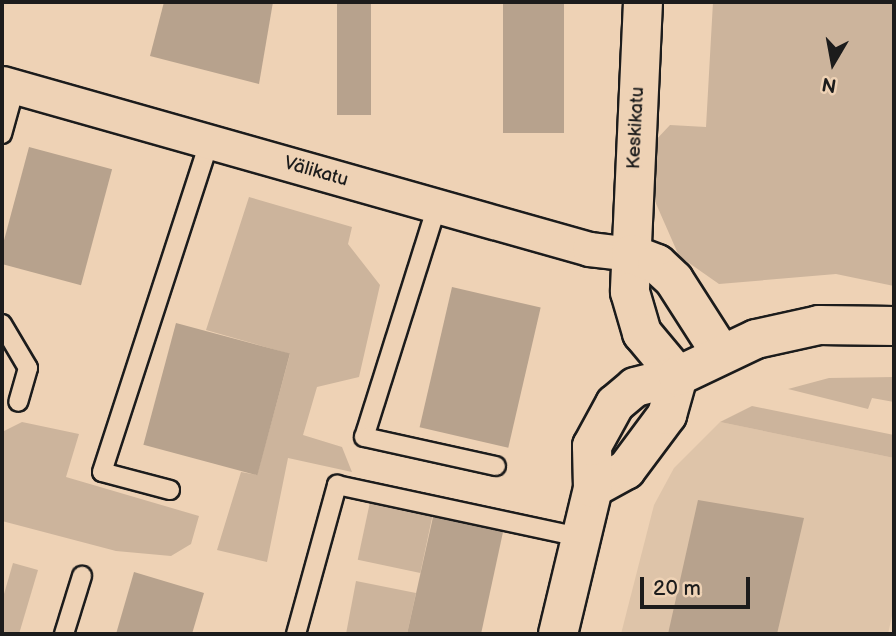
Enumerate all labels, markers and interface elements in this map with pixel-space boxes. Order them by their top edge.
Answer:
north arrow [798,28,868,98]
text: N [820,72,838,97]
street label: Keskikatu [622,86,650,170]
street label: Välikatu [281,152,351,192]
scale bar [644,562,754,606]
text: 20 m [653,576,701,601]

